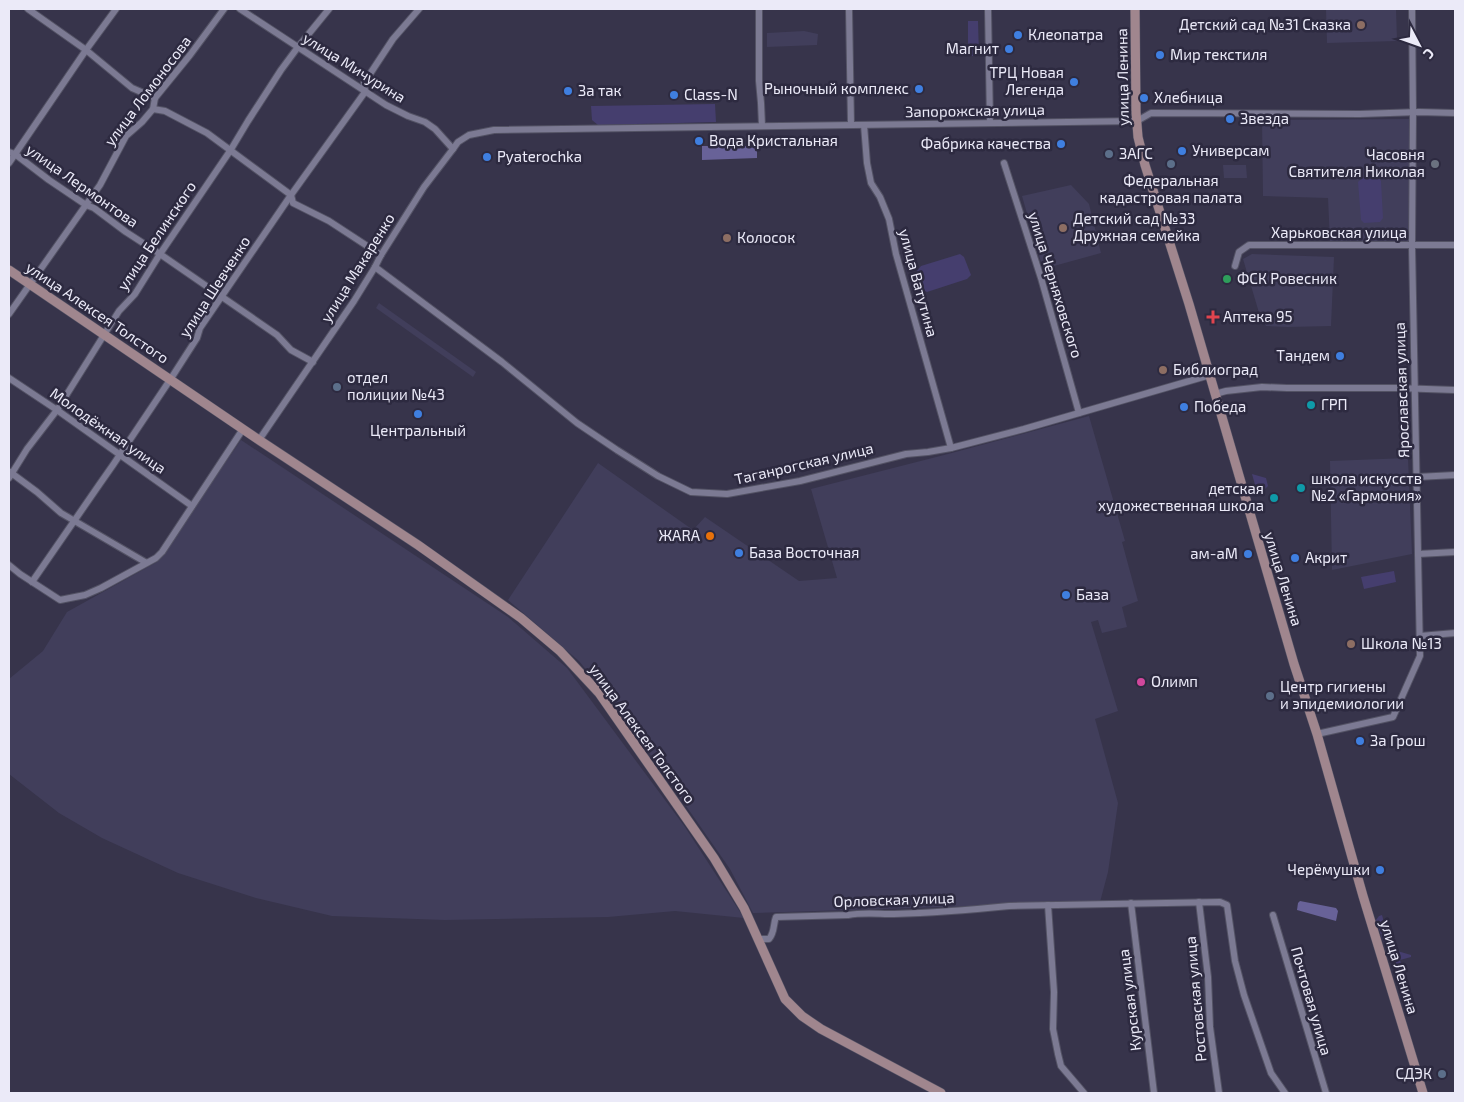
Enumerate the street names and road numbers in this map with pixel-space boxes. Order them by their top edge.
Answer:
street label: улица Мичурина [299,28,409,107]
street label: улица Ленина [1112,28,1133,126]
street label: улица Ломоносова [100,32,195,150]
street label: Запорожская улица [905,100,1045,121]
street label: улица Лермонтова [22,140,142,231]
street label: улица Белинского [113,178,200,294]
street label: улица Черняховского [1024,209,1087,360]
street label: улица Макаренко [316,210,399,326]
street label: Харьковская улица [1271,223,1407,242]
street label: улица Ватутина [895,227,942,339]
street label: улица Шевченко [175,233,254,341]
street label: улица Алексея Толстого [22,258,172,368]
street label: Ярославская улица [1390,322,1413,458]
street label: Молодёжная улица [47,383,170,478]
street label: Таганрогская улица [733,438,875,489]
street label: улица Ленина [1260,529,1307,628]
street label: улица Алексея Толстого [585,660,700,807]
street label: Орловская улица [833,888,955,911]
street label: улица Ленина [1376,917,1423,1016]
street label: Ростовская улица [1181,936,1210,1063]
street label: Почтовая улица [1287,944,1336,1057]
street label: Курская улица [1114,948,1145,1052]

